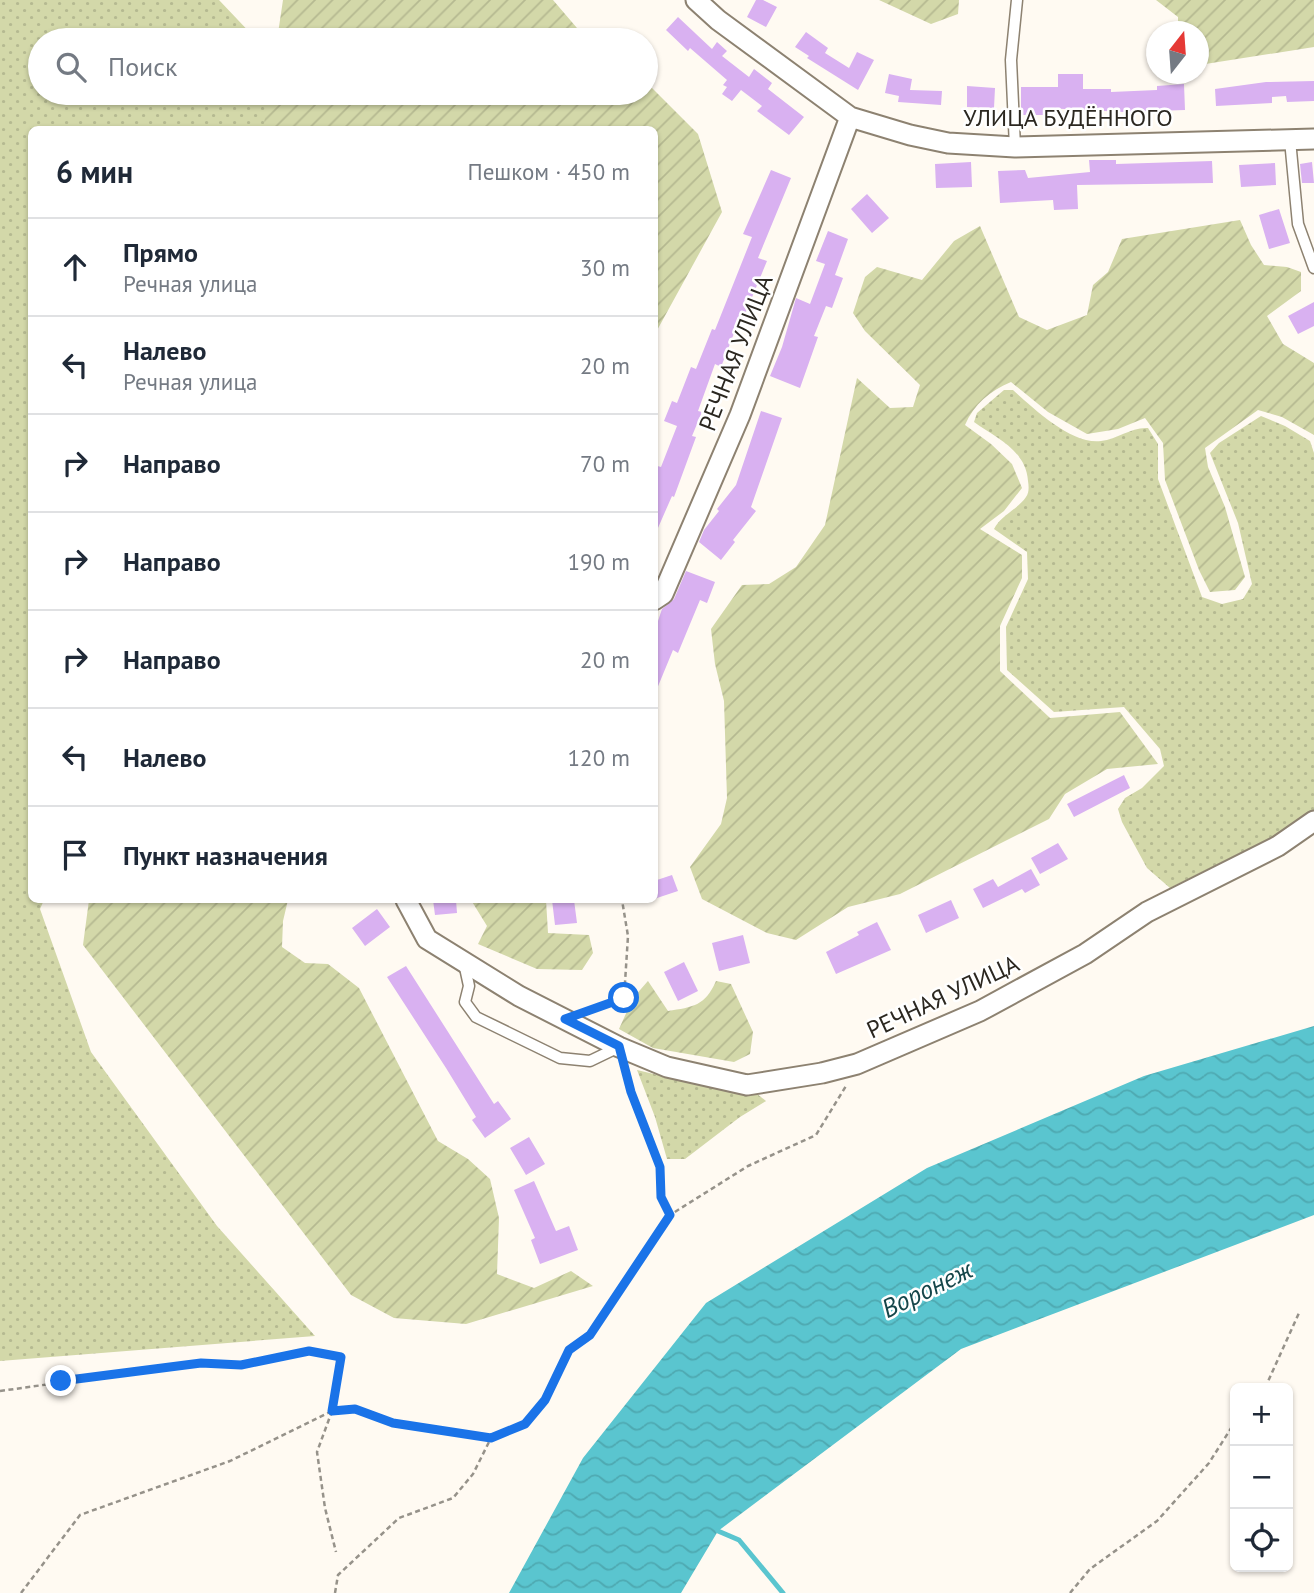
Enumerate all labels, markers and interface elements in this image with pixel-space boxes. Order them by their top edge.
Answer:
north arrow [1146,21,1209,84]
search box [28,28,658,105]
icon: search [52,48,90,86]
text: Поиск [108,50,177,83]
street label: УЛИЦА БУДЁННОГО [963,102,1173,133]
text: 6 мин [56,152,133,191]
text: Пешком · 450 m [467,157,630,186]
text: Прямо [123,236,198,269]
icon: ahead [56,248,94,286]
text: 30 m [580,253,630,282]
text: Речная улица [123,269,257,298]
street label: РЕЧНАЯ УЛИЦА [692,270,780,435]
text: Налево [123,334,207,367]
icon: left [56,346,94,384]
text: 20 m [580,351,630,380]
text: Речная улица [123,367,257,396]
icon: right [56,444,94,482]
text: Направо [123,447,221,480]
text: 70 m [580,449,630,478]
icon: right [56,542,94,580]
text: Направо [123,545,221,578]
text: 190 m [568,547,630,576]
icon: right [56,640,94,678]
text: Направо [123,643,221,676]
text: 20 m [580,645,630,674]
icon: left [56,738,94,776]
text: Налево [123,741,207,774]
text: 120 m [568,743,630,772]
icon: arrive [56,836,94,874]
text: Пункт назначения [123,839,328,872]
street label: РЕЧНАЯ УЛИЦА [862,948,1024,1045]
route start [608,982,639,1013]
water label: Воронеж [876,1252,978,1325]
route end [45,1365,76,1396]
map controls [1230,1383,1293,1572]
button: + [1230,1383,1293,1446]
button: − [1230,1446,1293,1509]
button: locate [1230,1509,1293,1572]

